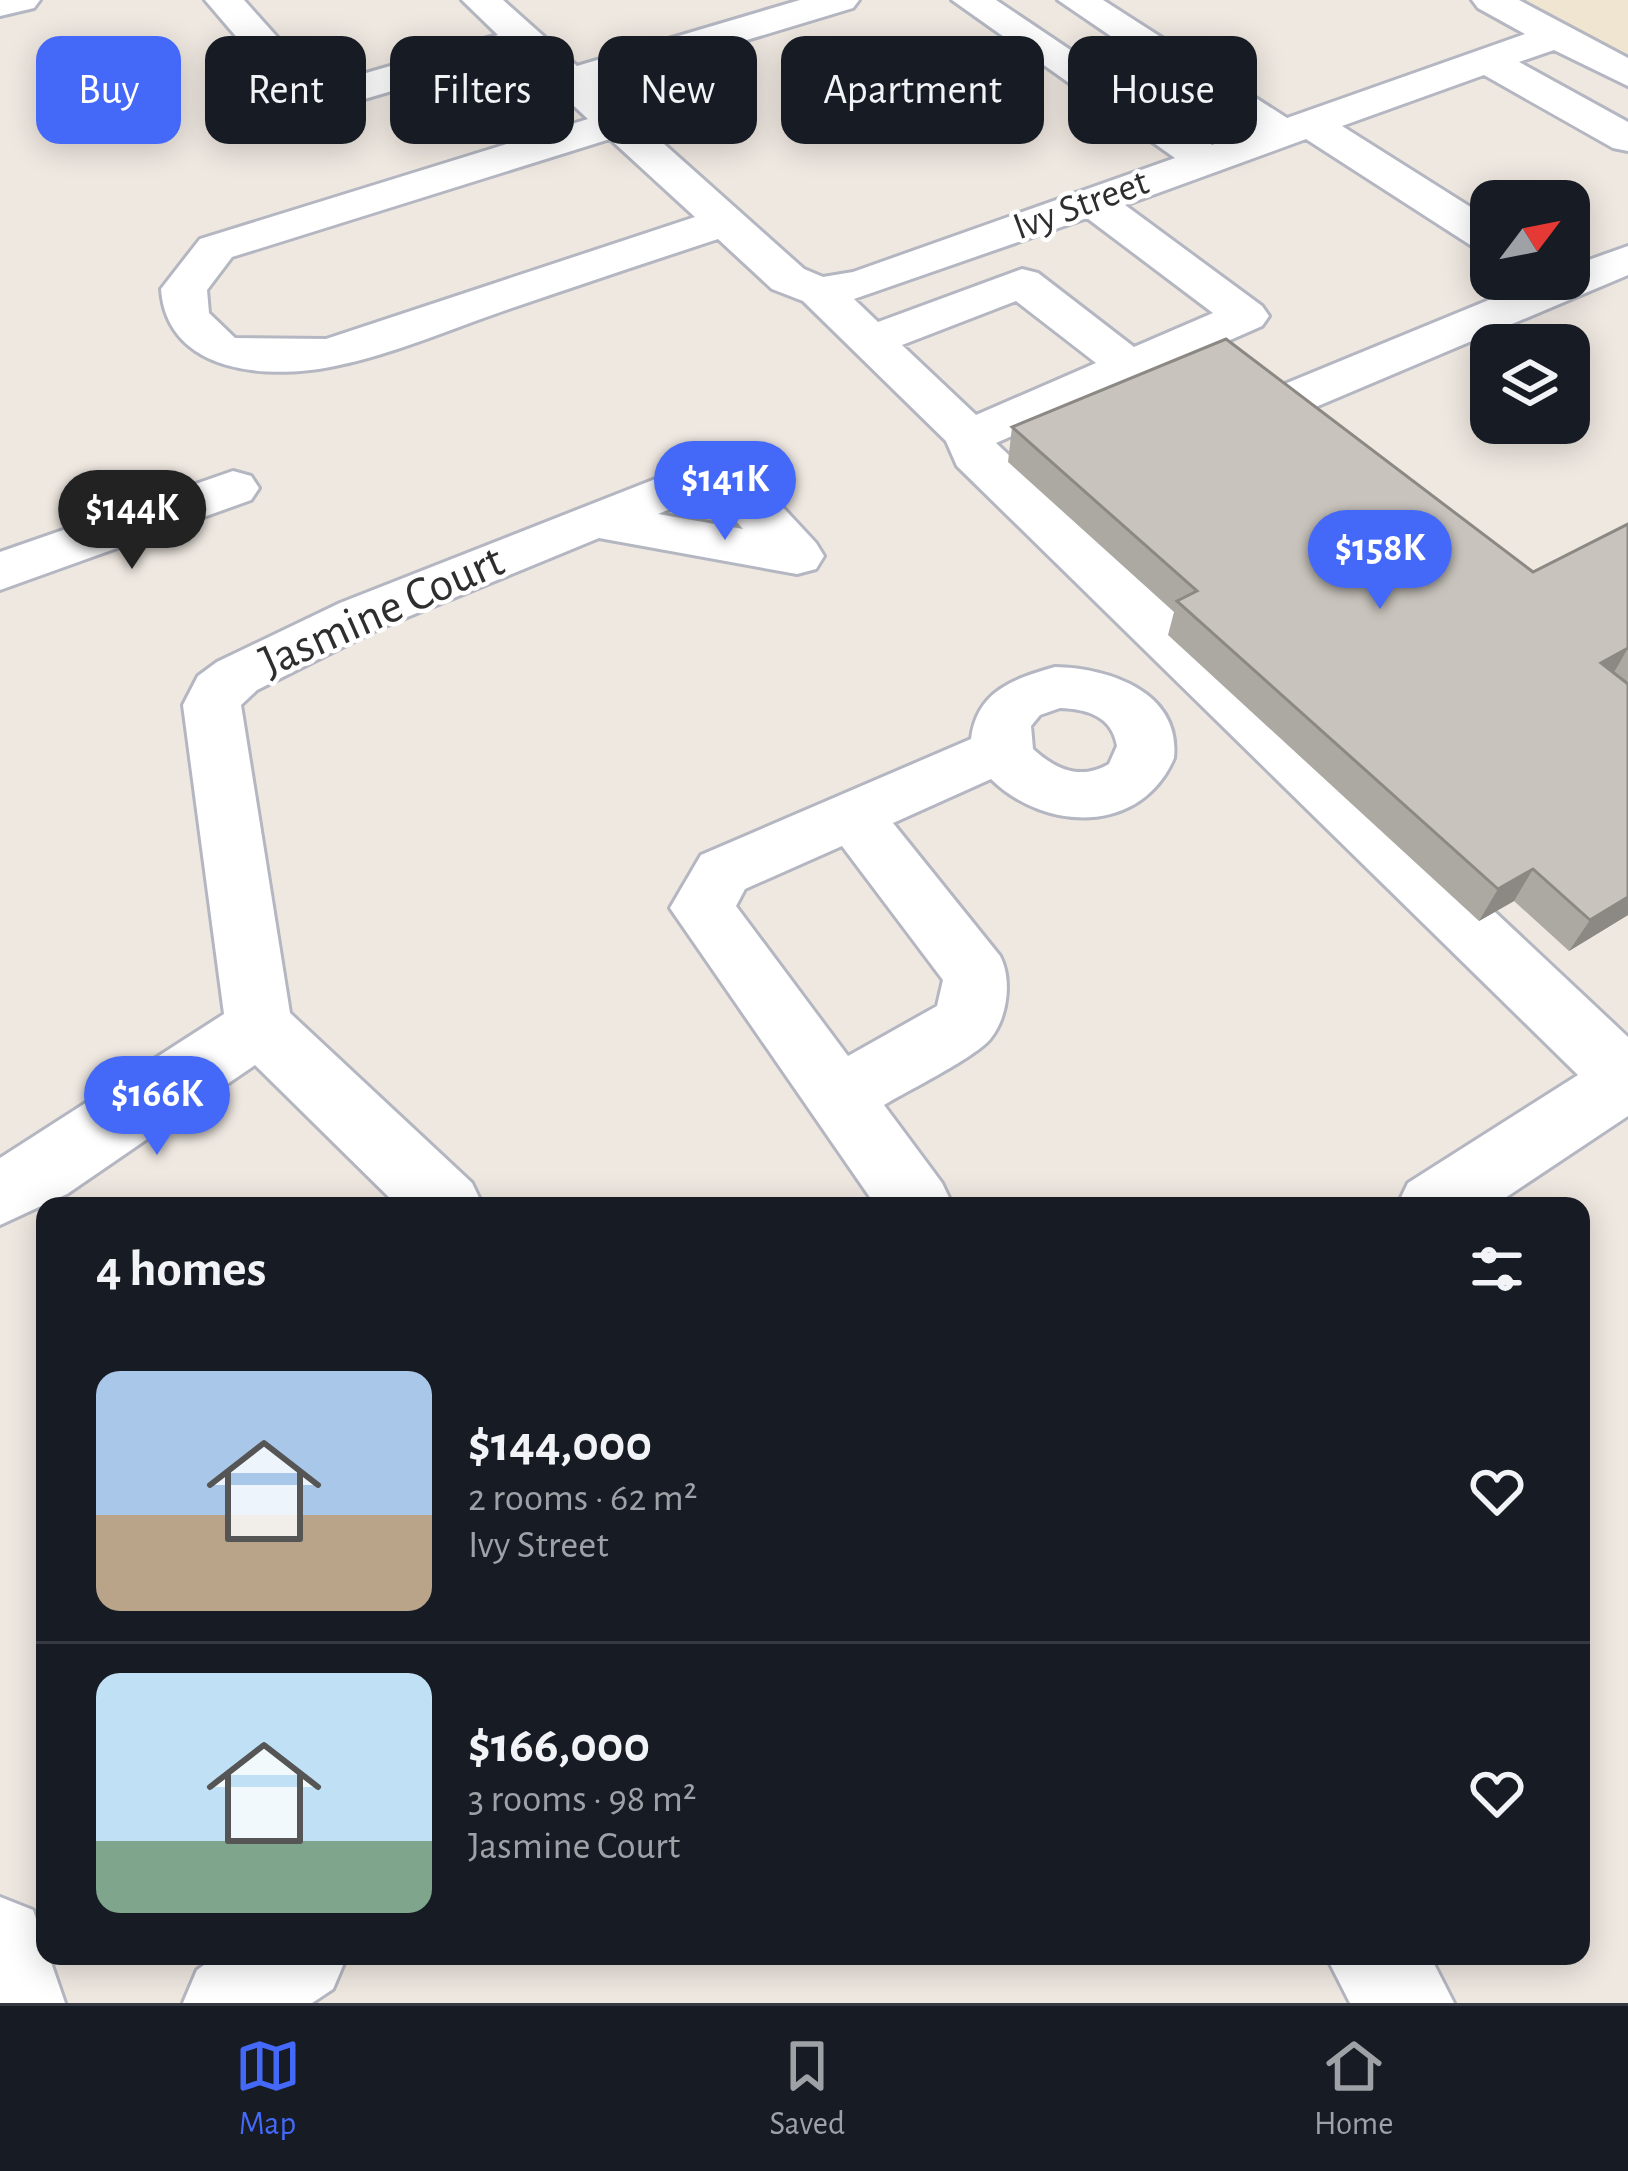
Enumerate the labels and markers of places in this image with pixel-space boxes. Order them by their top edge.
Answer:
pin: $141K [641,441,809,543]
pin: $144K [48,470,216,572]
pin: $158K [1296,510,1464,612]
pin: $166K [73,1056,241,1158]

